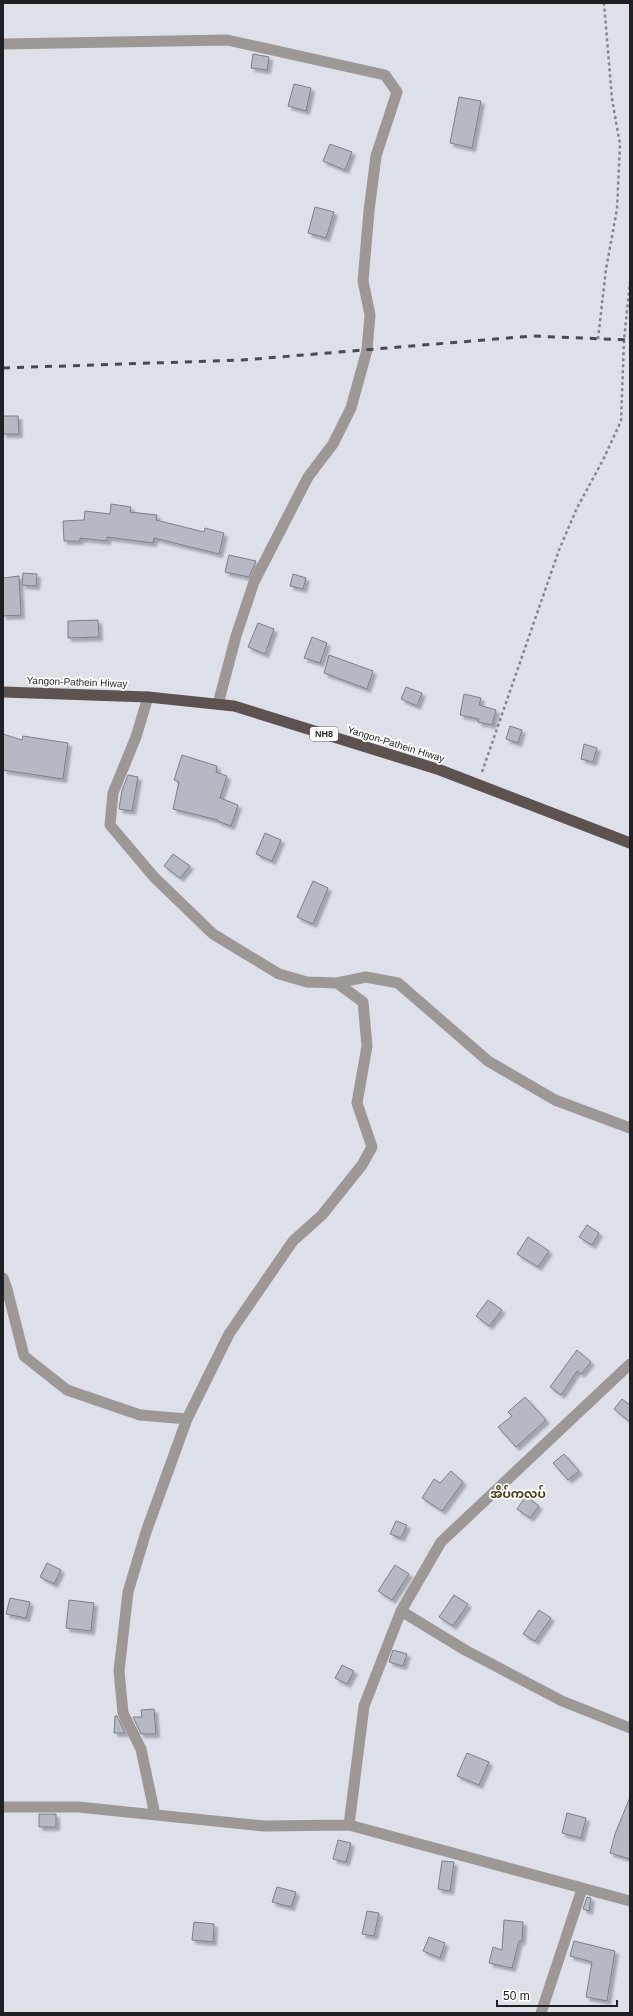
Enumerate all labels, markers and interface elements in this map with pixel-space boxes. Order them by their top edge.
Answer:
street label: Yangon-Pathein Hiway [26,675,128,689]
street label: Yangon-Pathein Hiway [346,724,446,764]
road number: NH8 [310,727,338,741]
district label: အိပ်ကလပ် [490,1484,546,1501]
scale bar [497,1982,617,2008]
text: 50 m [503,1989,530,2003]

